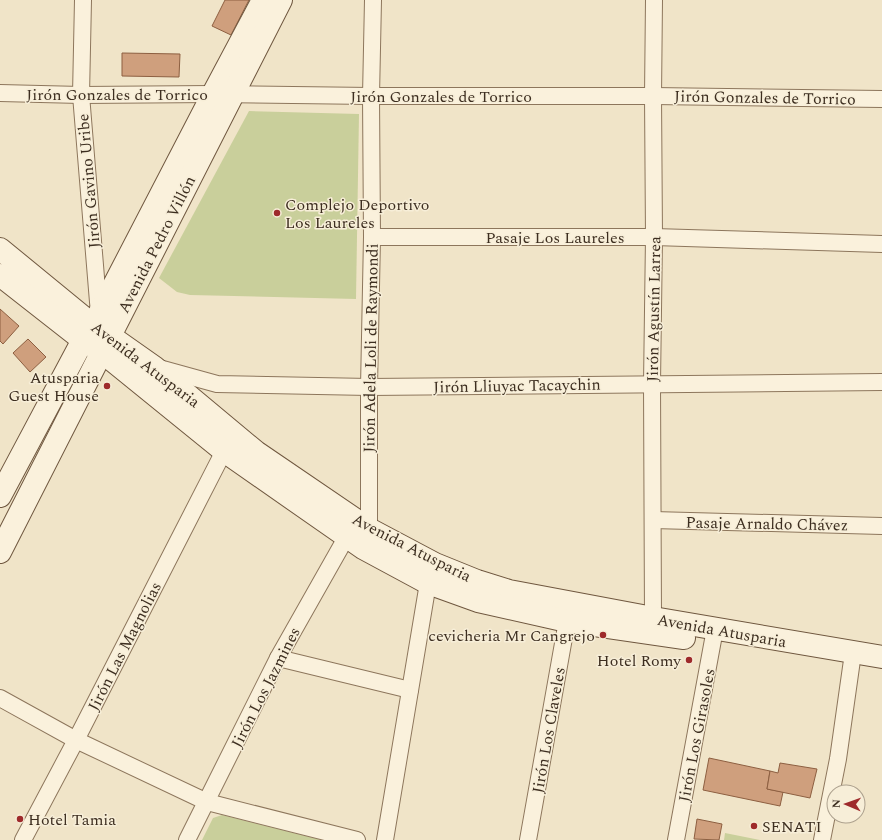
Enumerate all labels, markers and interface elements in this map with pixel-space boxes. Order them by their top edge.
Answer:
street label: Jirón Gonzales de Torrico [26,83,208,107]
street label: Jirón Gonzales de Torrico [674,84,856,112]
street label: Jirón Gonzales de Torrico [350,85,532,109]
street label: Jirón Gavino Uribe [71,113,107,249]
street label: Avenida Pedro Villón [112,171,202,317]
place label: Complejo Deportivo Los Laureles [285,193,429,235]
marker: Complejo Deportivo Los Laureles [272,208,282,218]
street label: Pasaje Los Laureles [485,226,625,250]
street label: Jirón Agustín Larrea [641,236,667,382]
street label: Jirón Adela Loli de Raymondi [357,243,385,453]
street label: Avenida Atusparia [86,316,205,414]
place label: Atusparia Guest House [8,366,99,408]
street label: Jirón Lliuyac Tacaychin [433,373,601,399]
marker: Atusparia Guest House [102,381,112,391]
street label: Avenida Atusparia [348,507,476,588]
street label: Pasaje Arnaldo Chávez [685,511,848,537]
street label: Jirón Las Magnolias [82,578,168,715]
street label: Avenida Atusparia [655,608,789,654]
street label: Jirón Los Jazmines [225,623,307,752]
place label: cevicheria Mr Cangrejo [428,624,595,648]
marker: cevicheria Mr Cangrejo [598,630,608,640]
place label: Hotel Romy [597,649,682,673]
marker: Hotel Romy [684,655,694,665]
street label: Jirón Los Claveles [526,665,572,795]
street label: Jirón Los Girasoles [672,666,722,804]
north arrow [826,784,866,824]
text: N [828,799,845,808]
place label: Hotel Tamia [28,808,116,832]
marker: Hotel Tamia [15,814,25,824]
place label: SENATI [762,815,822,839]
marker: SENATI [749,821,759,831]

